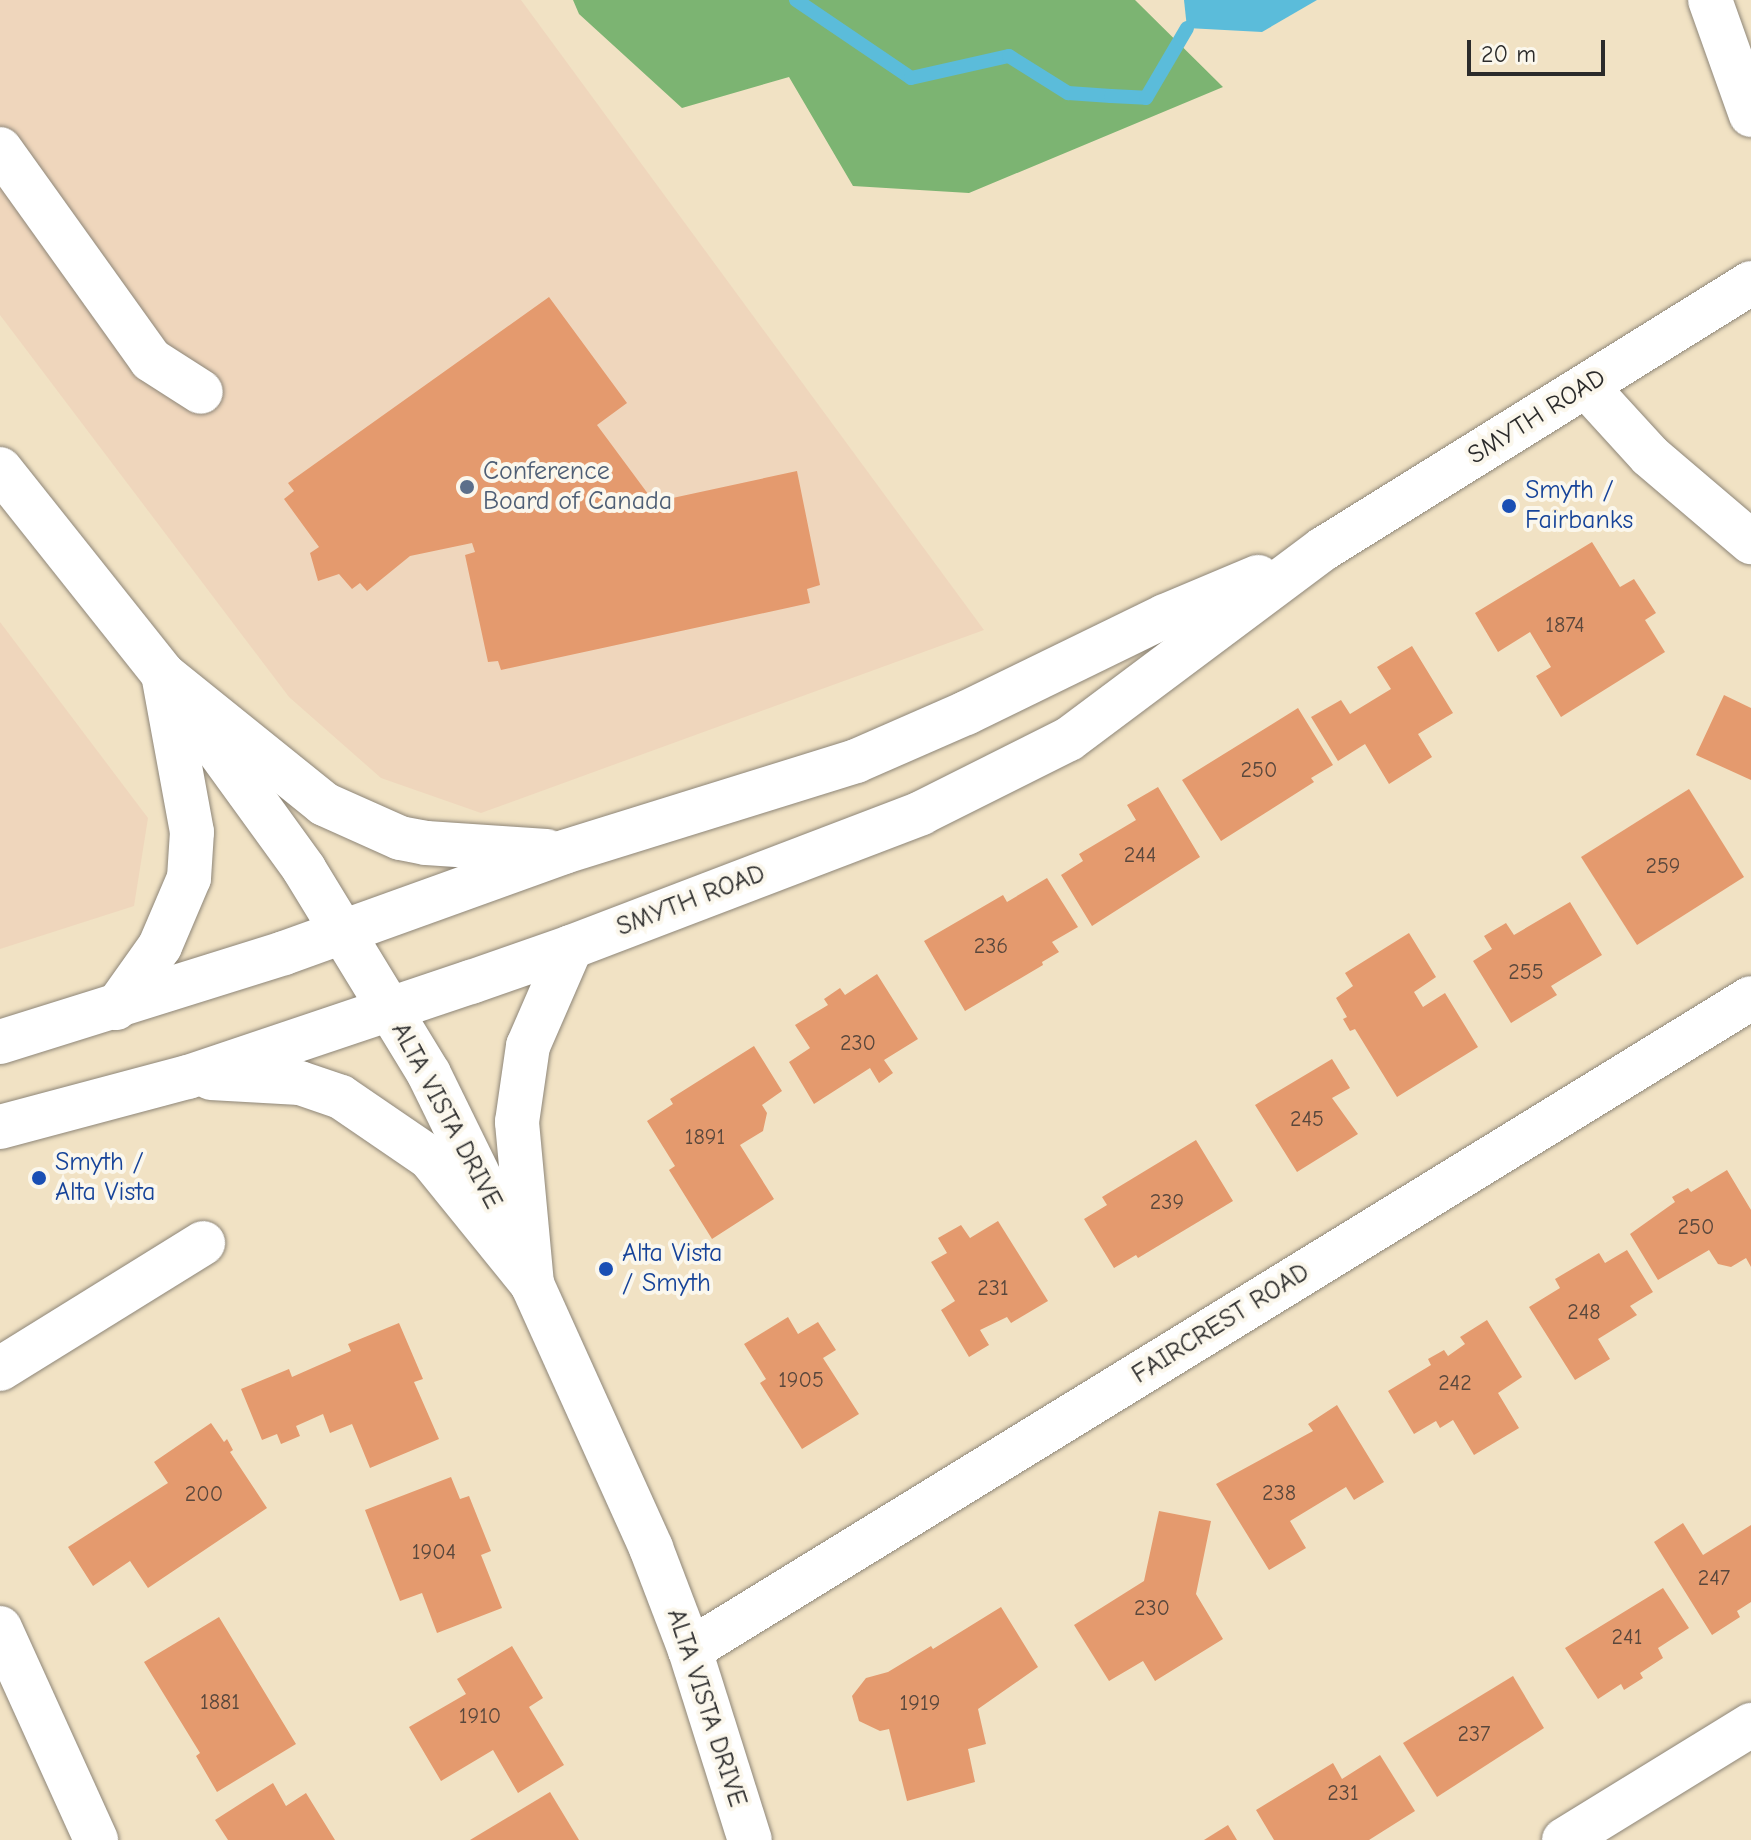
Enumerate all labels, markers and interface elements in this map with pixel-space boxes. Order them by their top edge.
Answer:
scale bar [1471,24,1609,74]
text: 20 m [1481,40,1536,68]
street label: SMYTH ROAD [1462,362,1612,472]
place label: Conference Board of Canada [483,456,672,518]
place label: Smyth / Fairbanks [1525,475,1633,536]
marker: Conference Board of Canada [458,478,476,496]
marker: Smyth / Fairbanks [1500,497,1518,515]
house number: 1874 [1545,613,1585,639]
house number: 250 [1241,758,1277,784]
house number: 244 [1124,843,1156,869]
house number: 259 [1645,854,1681,880]
street label: SMYTH ROAD [612,858,770,944]
house number: 236 [974,934,1008,960]
house number: 255 [1508,960,1544,986]
street label: ALTA VISTA DRIVE [384,1018,508,1214]
house number: 230 [840,1031,876,1057]
house number: 245 [1290,1107,1324,1133]
house number: 1891 [685,1125,725,1151]
place label: Smyth / Alta Vista [55,1147,155,1208]
marker: Smyth / Alta Vista [30,1169,48,1187]
house number: 239 [1150,1190,1184,1216]
house number: 250 [1678,1215,1714,1241]
place label: Alta Vista / Smyth [622,1238,722,1300]
street label: FAIRCREST ROAD [1127,1257,1315,1391]
marker: Alta Vista / Smyth [597,1260,615,1278]
house number: 231 [977,1276,1009,1302]
house number: 248 [1567,1300,1601,1326]
house number: 1905 [778,1368,824,1394]
house number: 242 [1438,1371,1472,1397]
house number: 238 [1262,1481,1296,1507]
house number: 200 [185,1482,223,1508]
house number: 1904 [412,1540,456,1566]
house number: 247 [1698,1566,1730,1592]
house number: 230 [1134,1596,1170,1622]
street label: ALTA VISTA DRIVE [659,1605,753,1811]
house number: 241 [1612,1625,1642,1651]
house number: 1881 [200,1690,240,1716]
house number: 1919 [900,1691,940,1717]
house number: 1910 [459,1704,501,1730]
house number: 237 [1457,1722,1491,1748]
house number: 231 [1327,1781,1359,1807]

